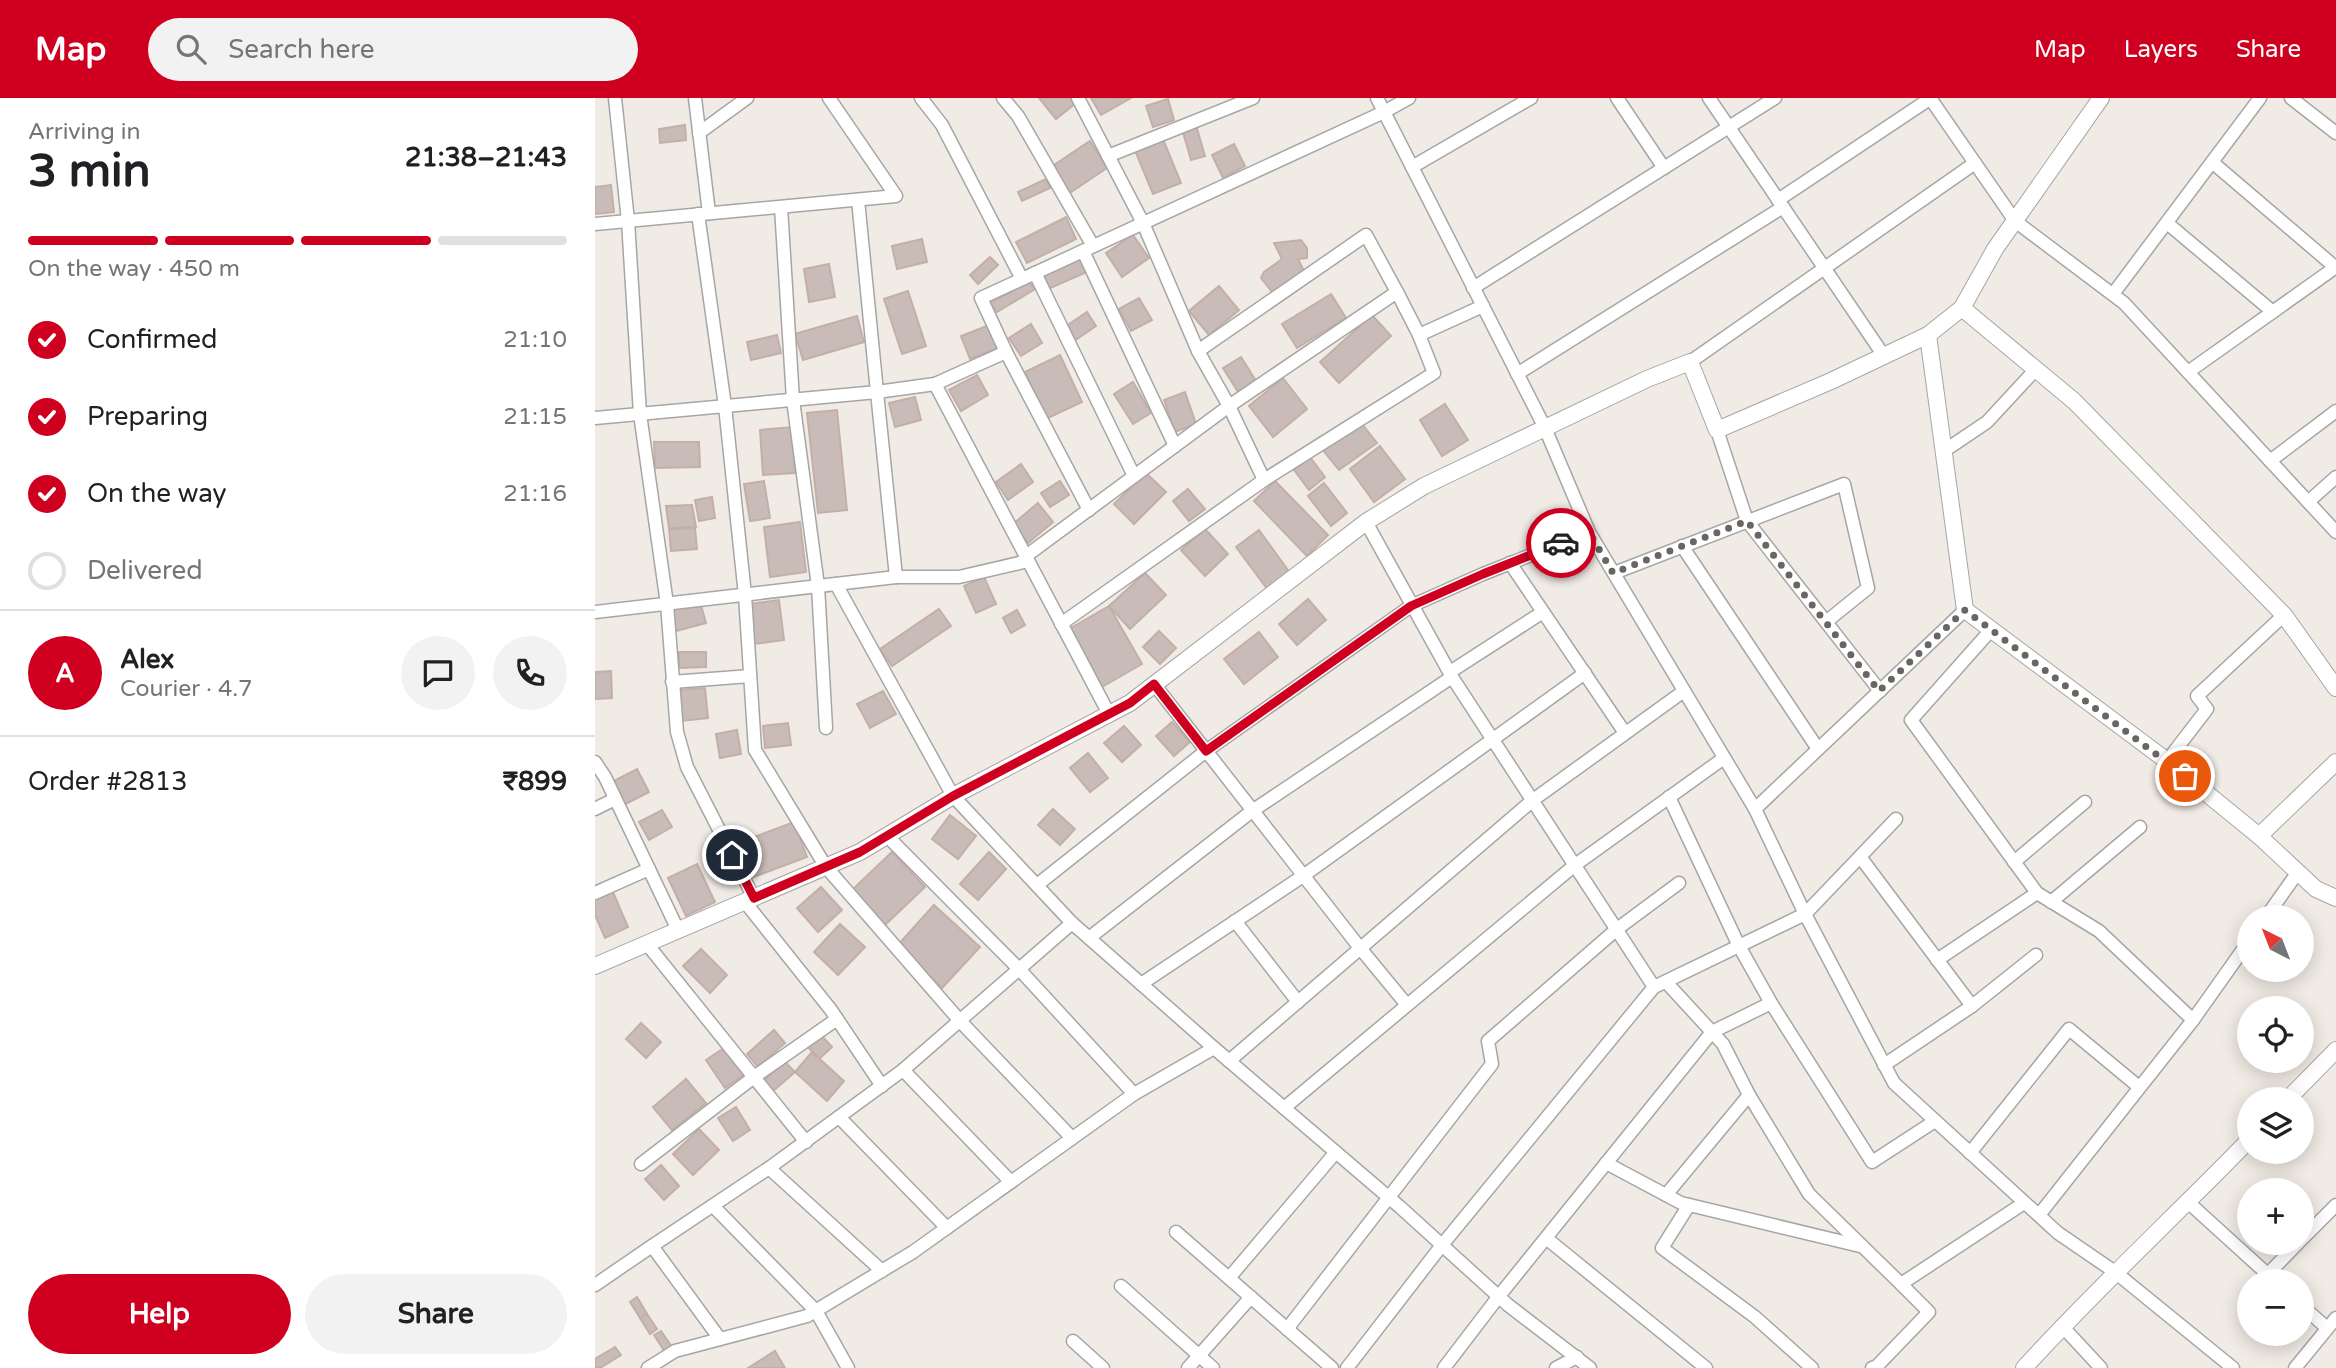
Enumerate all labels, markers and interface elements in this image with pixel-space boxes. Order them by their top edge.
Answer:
search box [148,18,638,81]
text: Map [35,30,106,69]
icon: search [172,30,210,68]
text: Search here [228,34,374,65]
text: Map [2034,35,2086,64]
text: Layers [2124,35,2198,64]
text: Share [2236,35,2301,64]
text: Arriving in [28,118,141,146]
text: 21:38–21:43 [405,142,567,173]
text: 3 min [28,144,151,199]
text: On the way · 450 m [28,255,240,283]
icon: check [28,321,66,359]
text: Confirmed [87,324,217,355]
text: 21:10 [503,326,567,354]
icon: check [28,398,66,436]
text: Preparing [87,401,208,432]
text: 21:15 [503,403,567,431]
icon: check [28,475,66,513]
text: On the way [87,478,227,509]
text: 21:16 [503,480,567,508]
courier [1526,508,1596,578]
icon: car [1542,524,1580,562]
text: Delivered [87,555,203,586]
button: chat [401,636,475,710]
button: phone [493,636,567,710]
text: Alex [120,644,174,675]
text: A [55,658,75,689]
text: Courier · 4.7 [120,675,253,703]
pin [2155,746,2215,806]
icon: bag [2166,757,2204,795]
text: Order #2813 [28,766,188,797]
text: ₹899 [503,766,567,797]
pin [702,825,762,885]
icon: home [713,836,751,874]
north arrow [2237,905,2313,982]
map controls [2237,905,2314,1346]
button: locate [2237,996,2314,1073]
button: layers [2237,1087,2314,1164]
button: + [2237,1178,2314,1255]
button: − [2237,1269,2314,1346]
button: Help [28,1274,291,1354]
button: Share [305,1274,567,1354]

